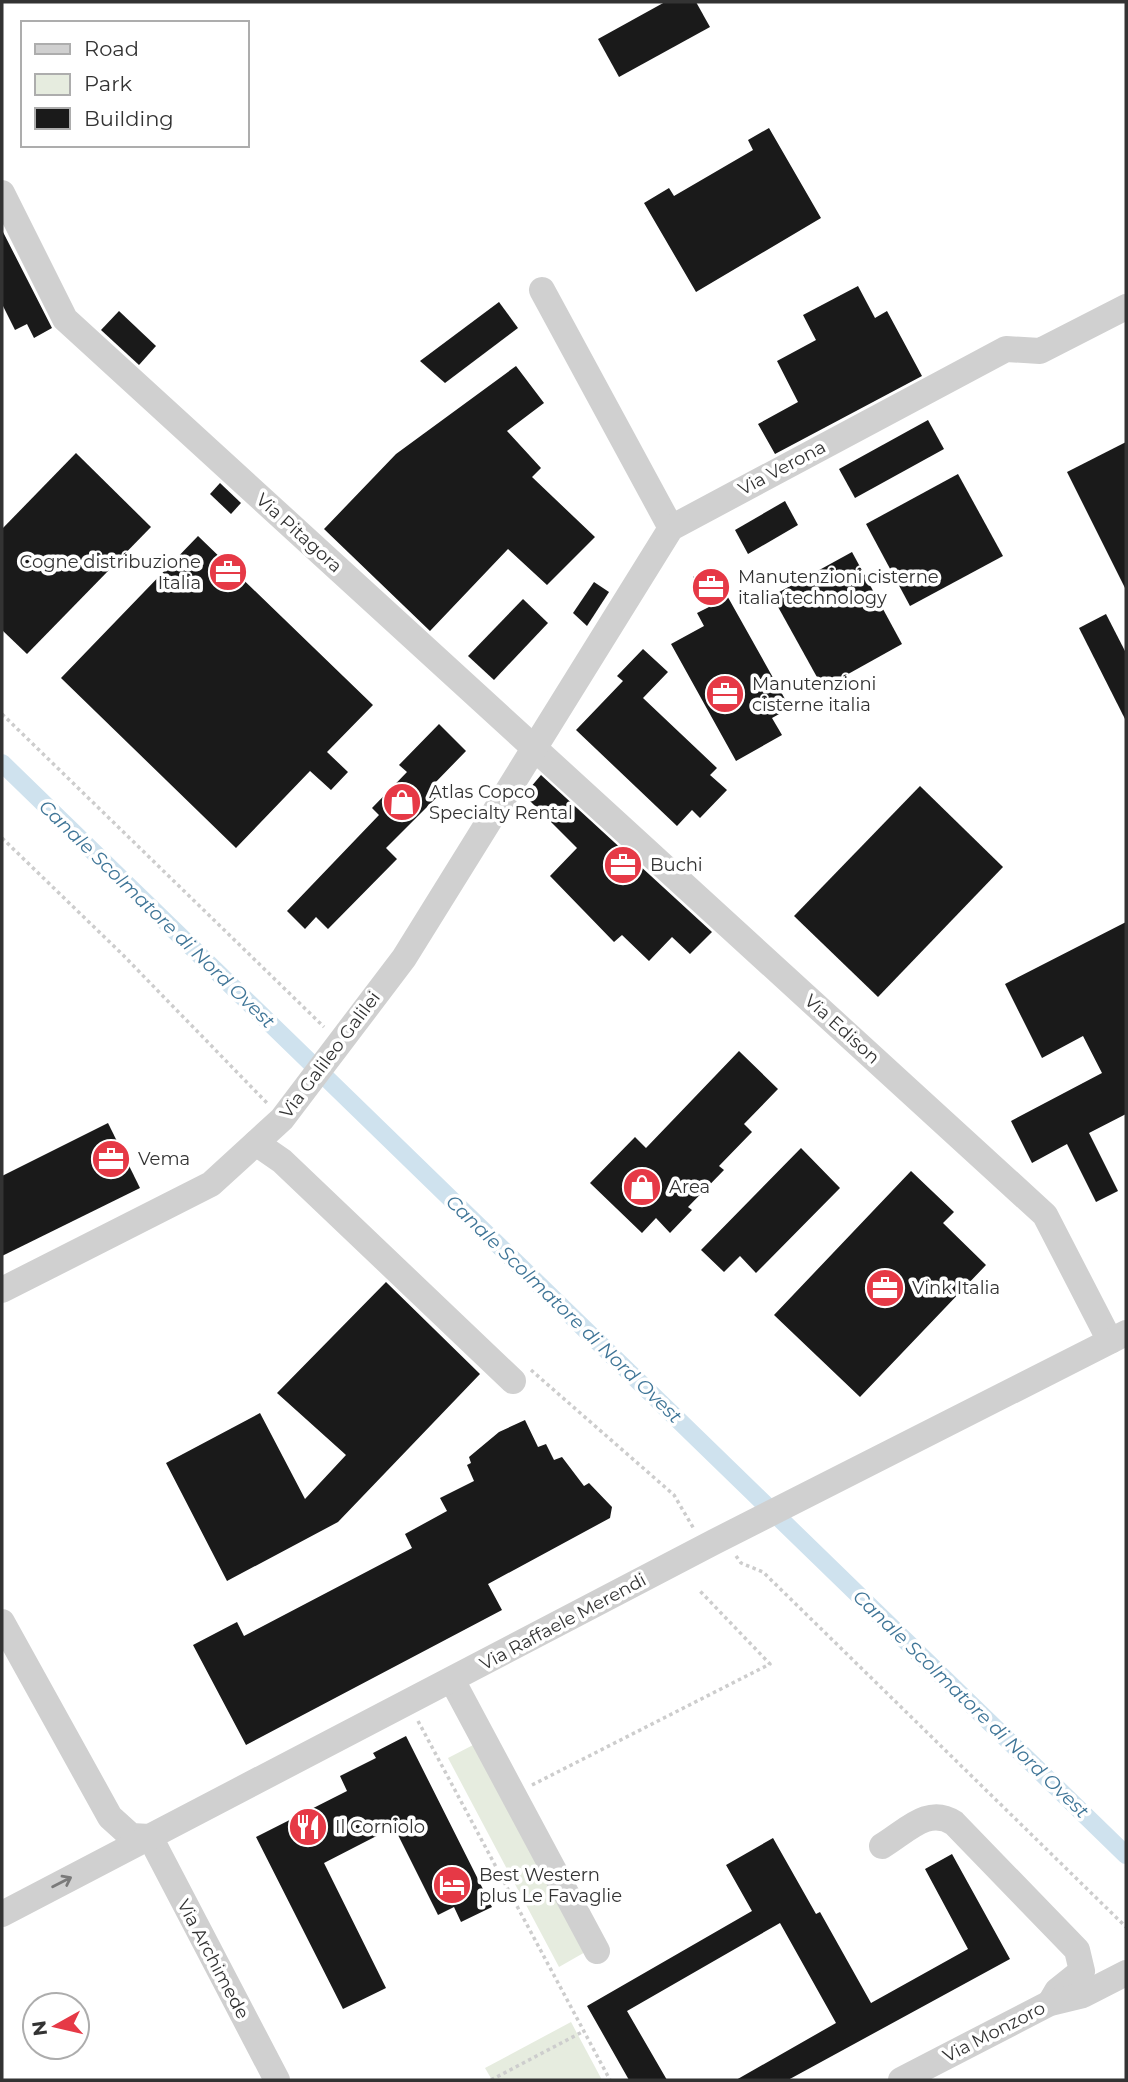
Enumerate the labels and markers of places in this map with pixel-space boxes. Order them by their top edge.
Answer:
place label: Cogne distribuzione Italia [20,551,201,594]
office icon: Cogne distribuzione Italia [207,551,249,593]
office icon: Manutenzioni cisterne italia technology [690,566,732,608]
place label: Manutenzioni cisterne italia technology [738,566,939,609]
office icon: Manutenzioni cisterne italia [704,673,746,715]
place label: Manutenzioni cisterne italia [752,673,876,716]
shop icon: Atlas Copco Specialty Rental [381,781,423,823]
place label: Atlas Copco Specialty Rental [429,781,573,824]
office icon: Buchi [602,844,644,886]
place label: Buchi [650,854,703,876]
office icon: Vema [90,1138,132,1180]
place label: Vema [138,1148,190,1170]
shop icon: Area [621,1166,663,1208]
place label: Area [669,1176,710,1198]
office icon: Vink Italia [864,1267,906,1309]
place label: Vink Italia [912,1277,1000,1299]
restaurant icon: Il Corniolo [287,1806,329,1848]
place label: Il Corniolo [335,1816,425,1838]
hotel icon: Best Western plus Le Favaglie [431,1864,473,1906]
place label: Best Western plus Le Favaglie [479,1864,622,1907]

